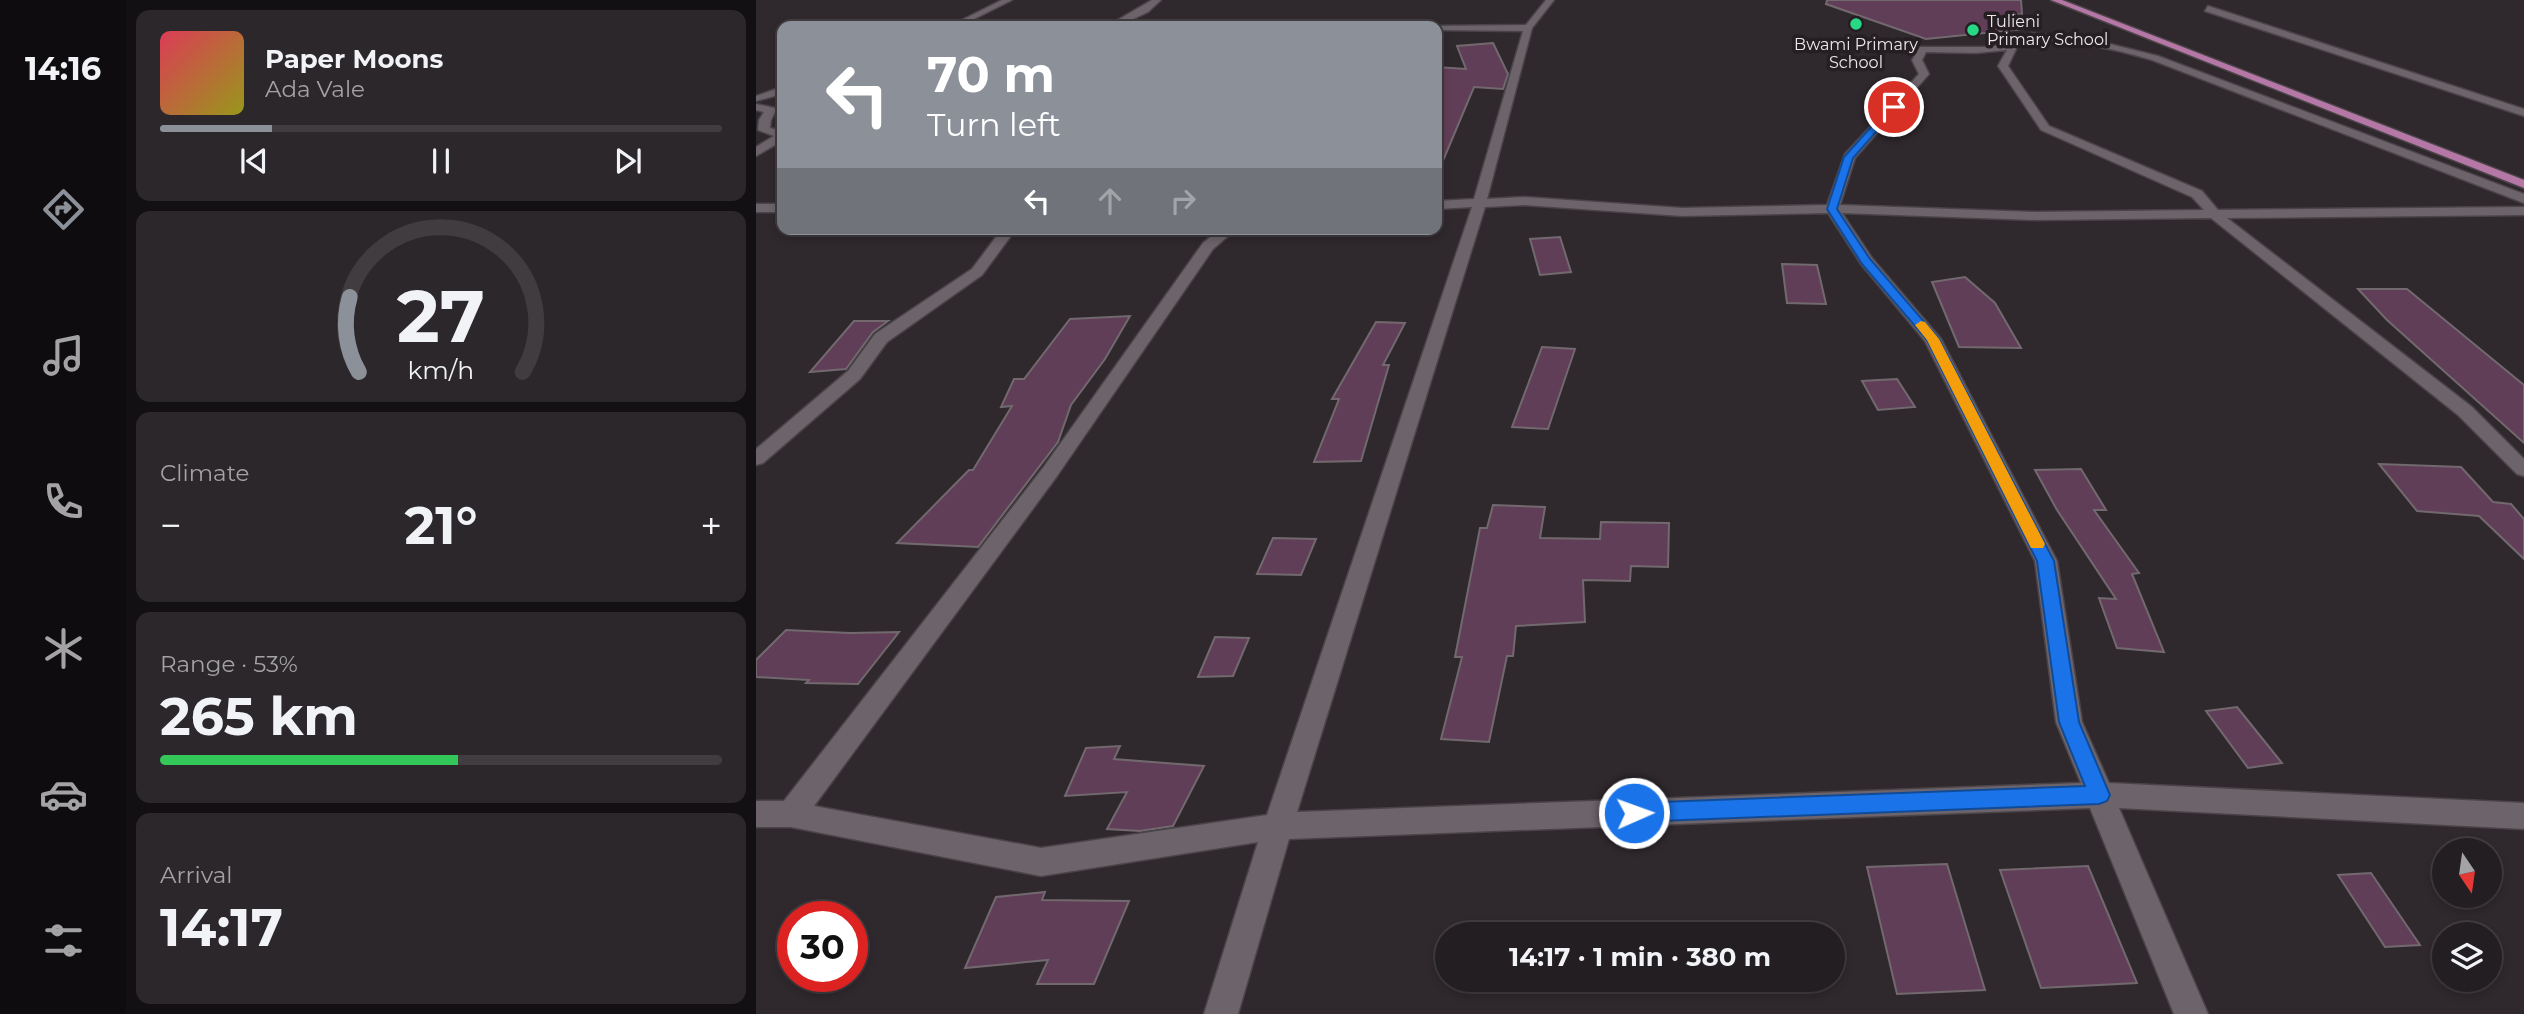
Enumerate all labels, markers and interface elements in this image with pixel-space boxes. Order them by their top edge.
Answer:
place label: Tulieni Primary School [1987,12,2108,49]
marker: Bwami Primary School [1848,16,1864,32]
marker: Tulieni Primary School [1965,22,1981,38]
place label: Bwami Primary School [1794,35,1918,72]
text: Paper Moons [265,43,443,75]
text: 70 m [927,45,1055,104]
text: 14:16 [25,49,101,88]
icon: left [812,49,903,140]
text: Ada Vale [265,75,365,103]
pin [1864,77,1924,137]
icon: arrive [1875,88,1913,126]
text: Turn left [927,105,1061,144]
icon: previous [235,142,273,180]
icon: pause [422,142,460,180]
icon: next [609,142,647,180]
icon: left [1018,182,1056,220]
icon: ahead [1091,182,1129,220]
icon: right [1164,182,1202,220]
icon: directions [39,185,88,234]
text: 27 [397,273,485,361]
icon: music [39,331,88,380]
text: km/h [408,355,474,385]
text: Climate [160,459,249,487]
icon: phone [39,477,88,526]
text: 21° [405,494,477,557]
text: − [160,502,182,549]
text: + [700,502,722,549]
icon: climate [39,624,88,673]
text: Range · 53% [160,650,298,678]
text: 265 km [160,685,358,748]
icon: car [39,770,88,819]
position arrow [1597,776,1671,850]
north arrow [2432,838,2502,908]
map controls [2432,838,2502,992]
text: Arrival [160,861,233,889]
text: 14:17 [160,896,283,959]
speed limit sign: 30 [777,901,868,992]
icon: filters [39,916,88,965]
button: layers [2432,922,2502,992]
text: 14:17 · 1 min · 380 m [1509,941,1771,973]

